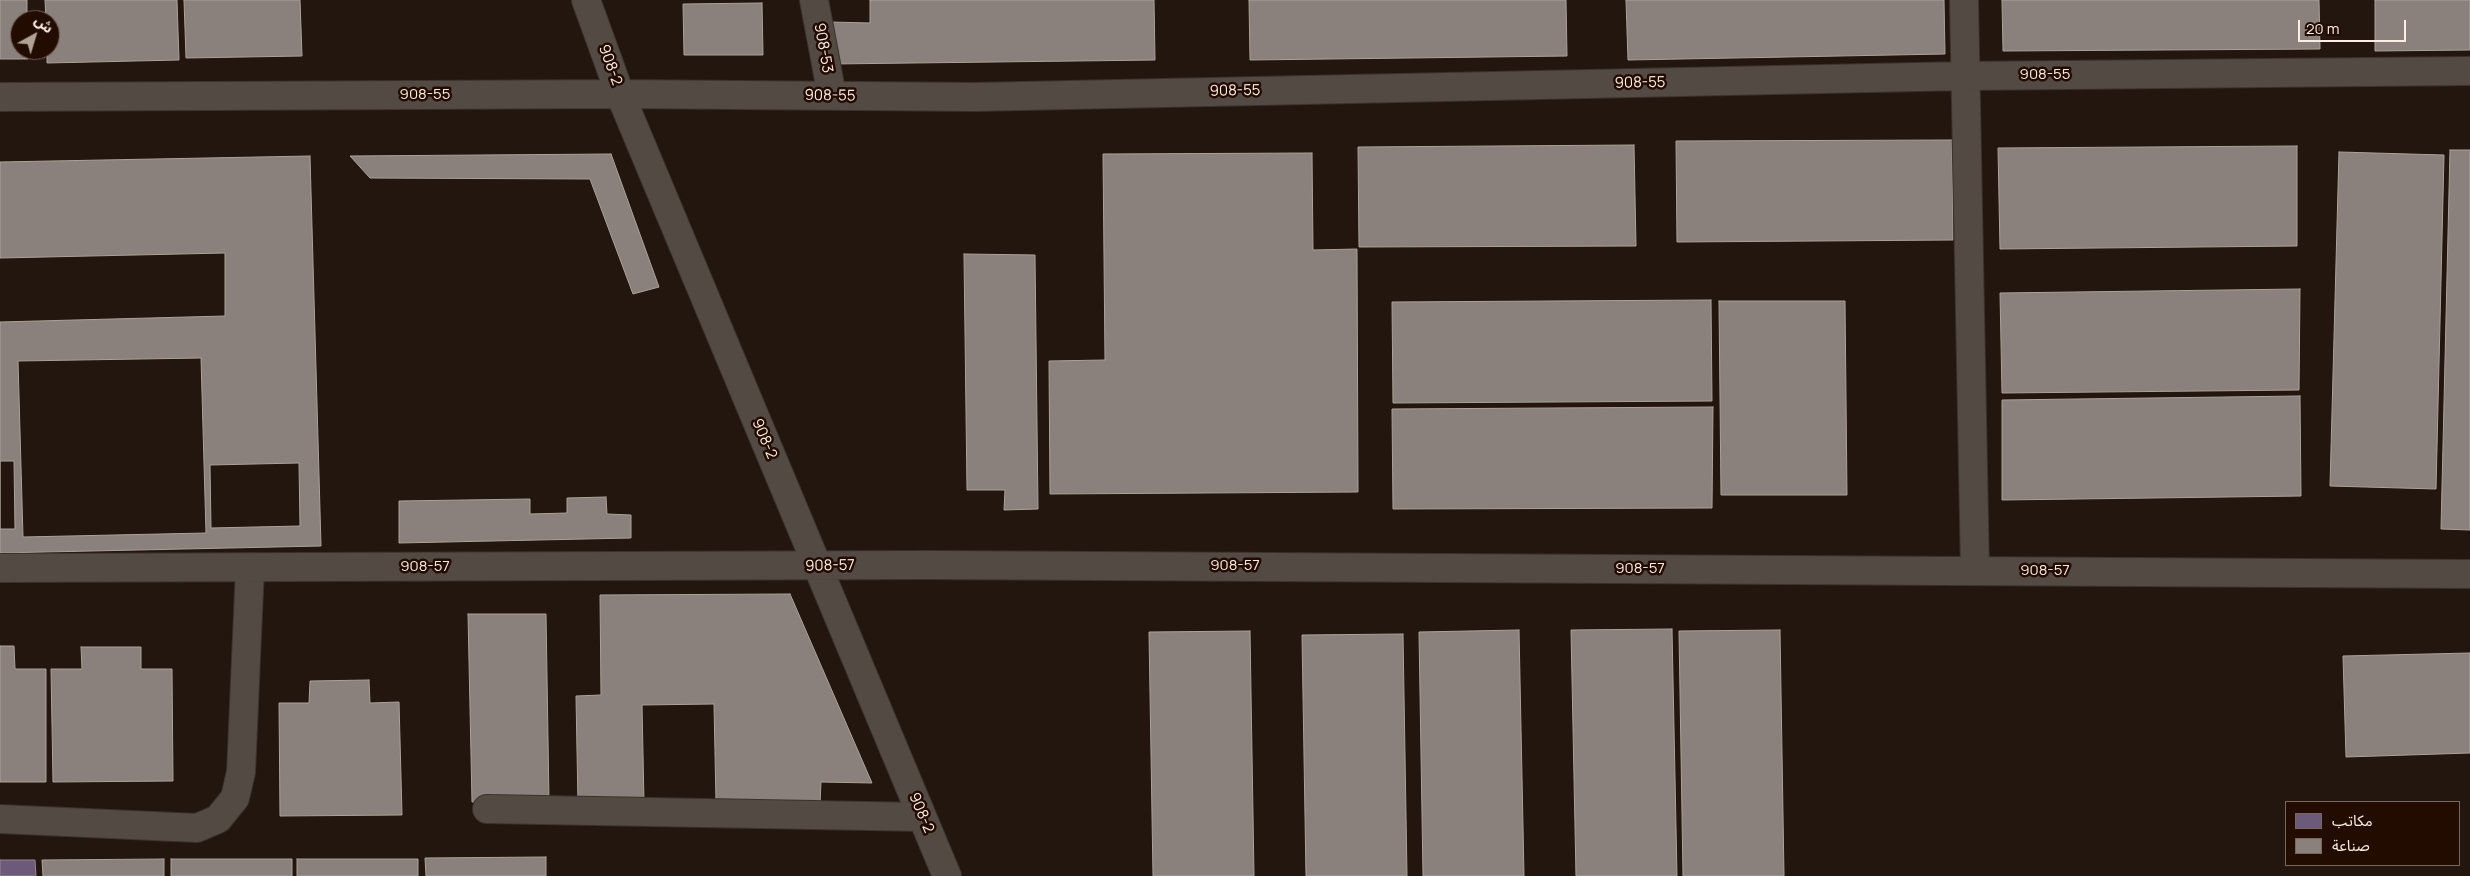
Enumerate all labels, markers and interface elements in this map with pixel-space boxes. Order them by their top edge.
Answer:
north arrow [10,10,60,60]
text: ش [31,10,58,37]
scale bar [2300,10,2408,42]
text: 20 m [2306,18,2339,39]
street label: 908-53 [810,22,836,74]
street label: 908-2 [594,42,626,88]
street label: 908-55 [2020,66,2070,84]
street label: 908-55 [1614,74,1666,92]
street label: 908-55 [1209,82,1261,100]
street label: 908-55 [400,86,450,104]
street label: 908-55 [804,87,856,105]
street label: 908-2 [748,416,780,462]
street label: 908-57 [805,557,855,575]
street label: 908-57 [1210,557,1260,575]
street label: 908-57 [400,558,450,576]
street label: 908-57 [1615,560,1665,578]
street label: 908-57 [2020,562,2070,580]
street label: 908-2 [905,790,937,836]
legend [2285,801,2460,866]
text: مكاتب [2332,810,2373,831]
text: صناعة [2332,835,2370,856]

